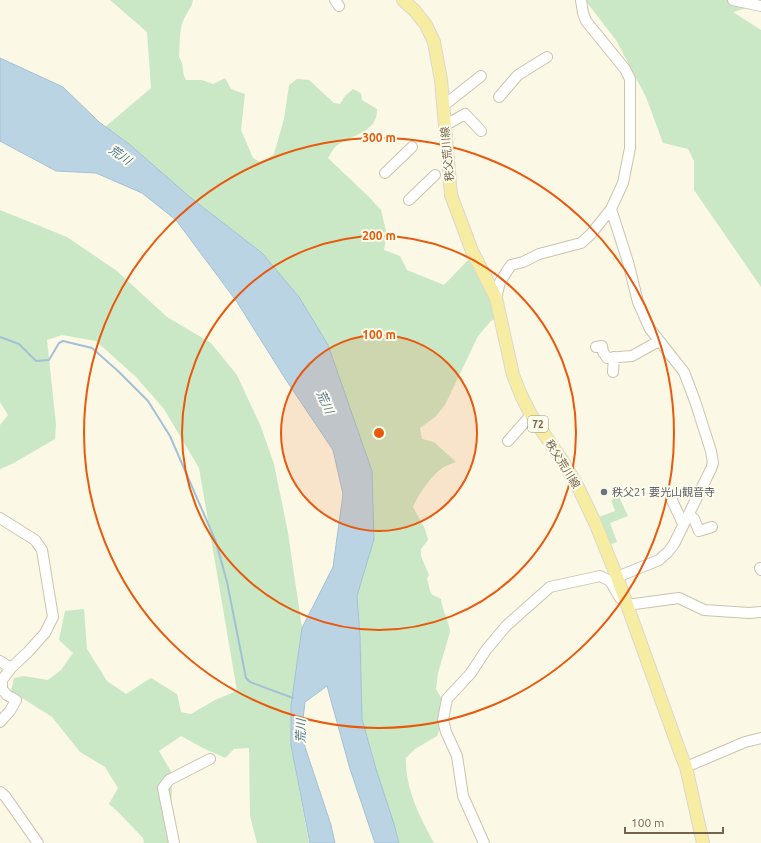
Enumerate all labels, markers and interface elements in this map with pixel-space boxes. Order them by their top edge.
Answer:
street label: 秩父荒川線 [439,126,455,182]
text: 300 m [362,131,396,144]
water label: 荒川 [107,142,135,168]
text: 200 m [362,229,396,242]
text: 100 m [362,328,396,341]
water label: 荒川 [314,388,337,417]
road number: 72 [528,416,548,432]
centre of rings [372,426,386,440]
street label: 秩父荒川線 [543,437,583,491]
place label: 秩父21 要光山観音寺 [612,486,715,498]
marker: 秩父21 要光山観音寺 [599,487,609,497]
water label: 荒川 [294,717,307,743]
scale bar [625,809,723,835]
text: 100 m [631,816,664,829]

